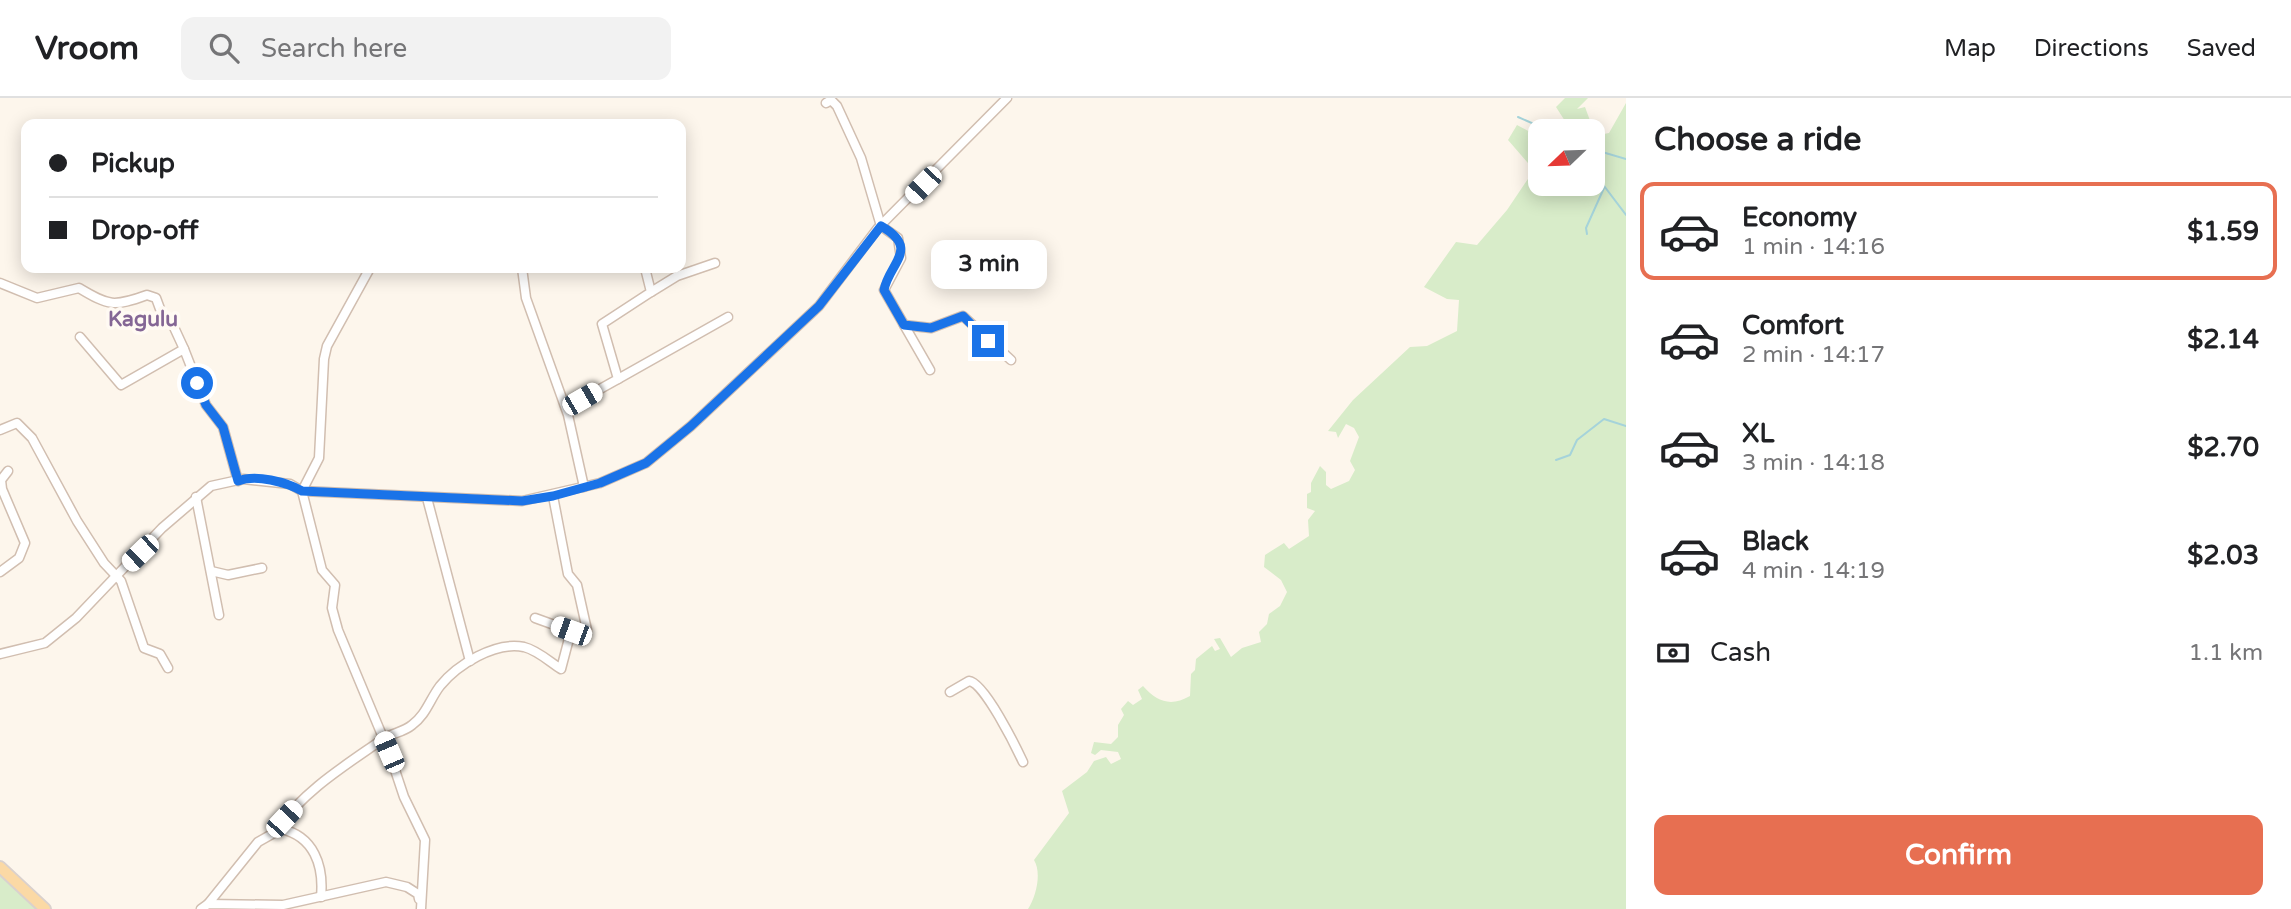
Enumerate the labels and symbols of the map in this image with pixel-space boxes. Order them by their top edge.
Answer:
north arrow [1528,119,1605,196]
car [901,163,946,207]
callout: 3 min [930,240,1046,288]
district label: Kagulu [108,307,178,332]
route end [972,325,1004,357]
route start [181,367,213,399]
car [559,379,606,419]
car [118,531,163,575]
car [548,614,595,648]
car [372,729,407,775]
car [262,796,307,842]

